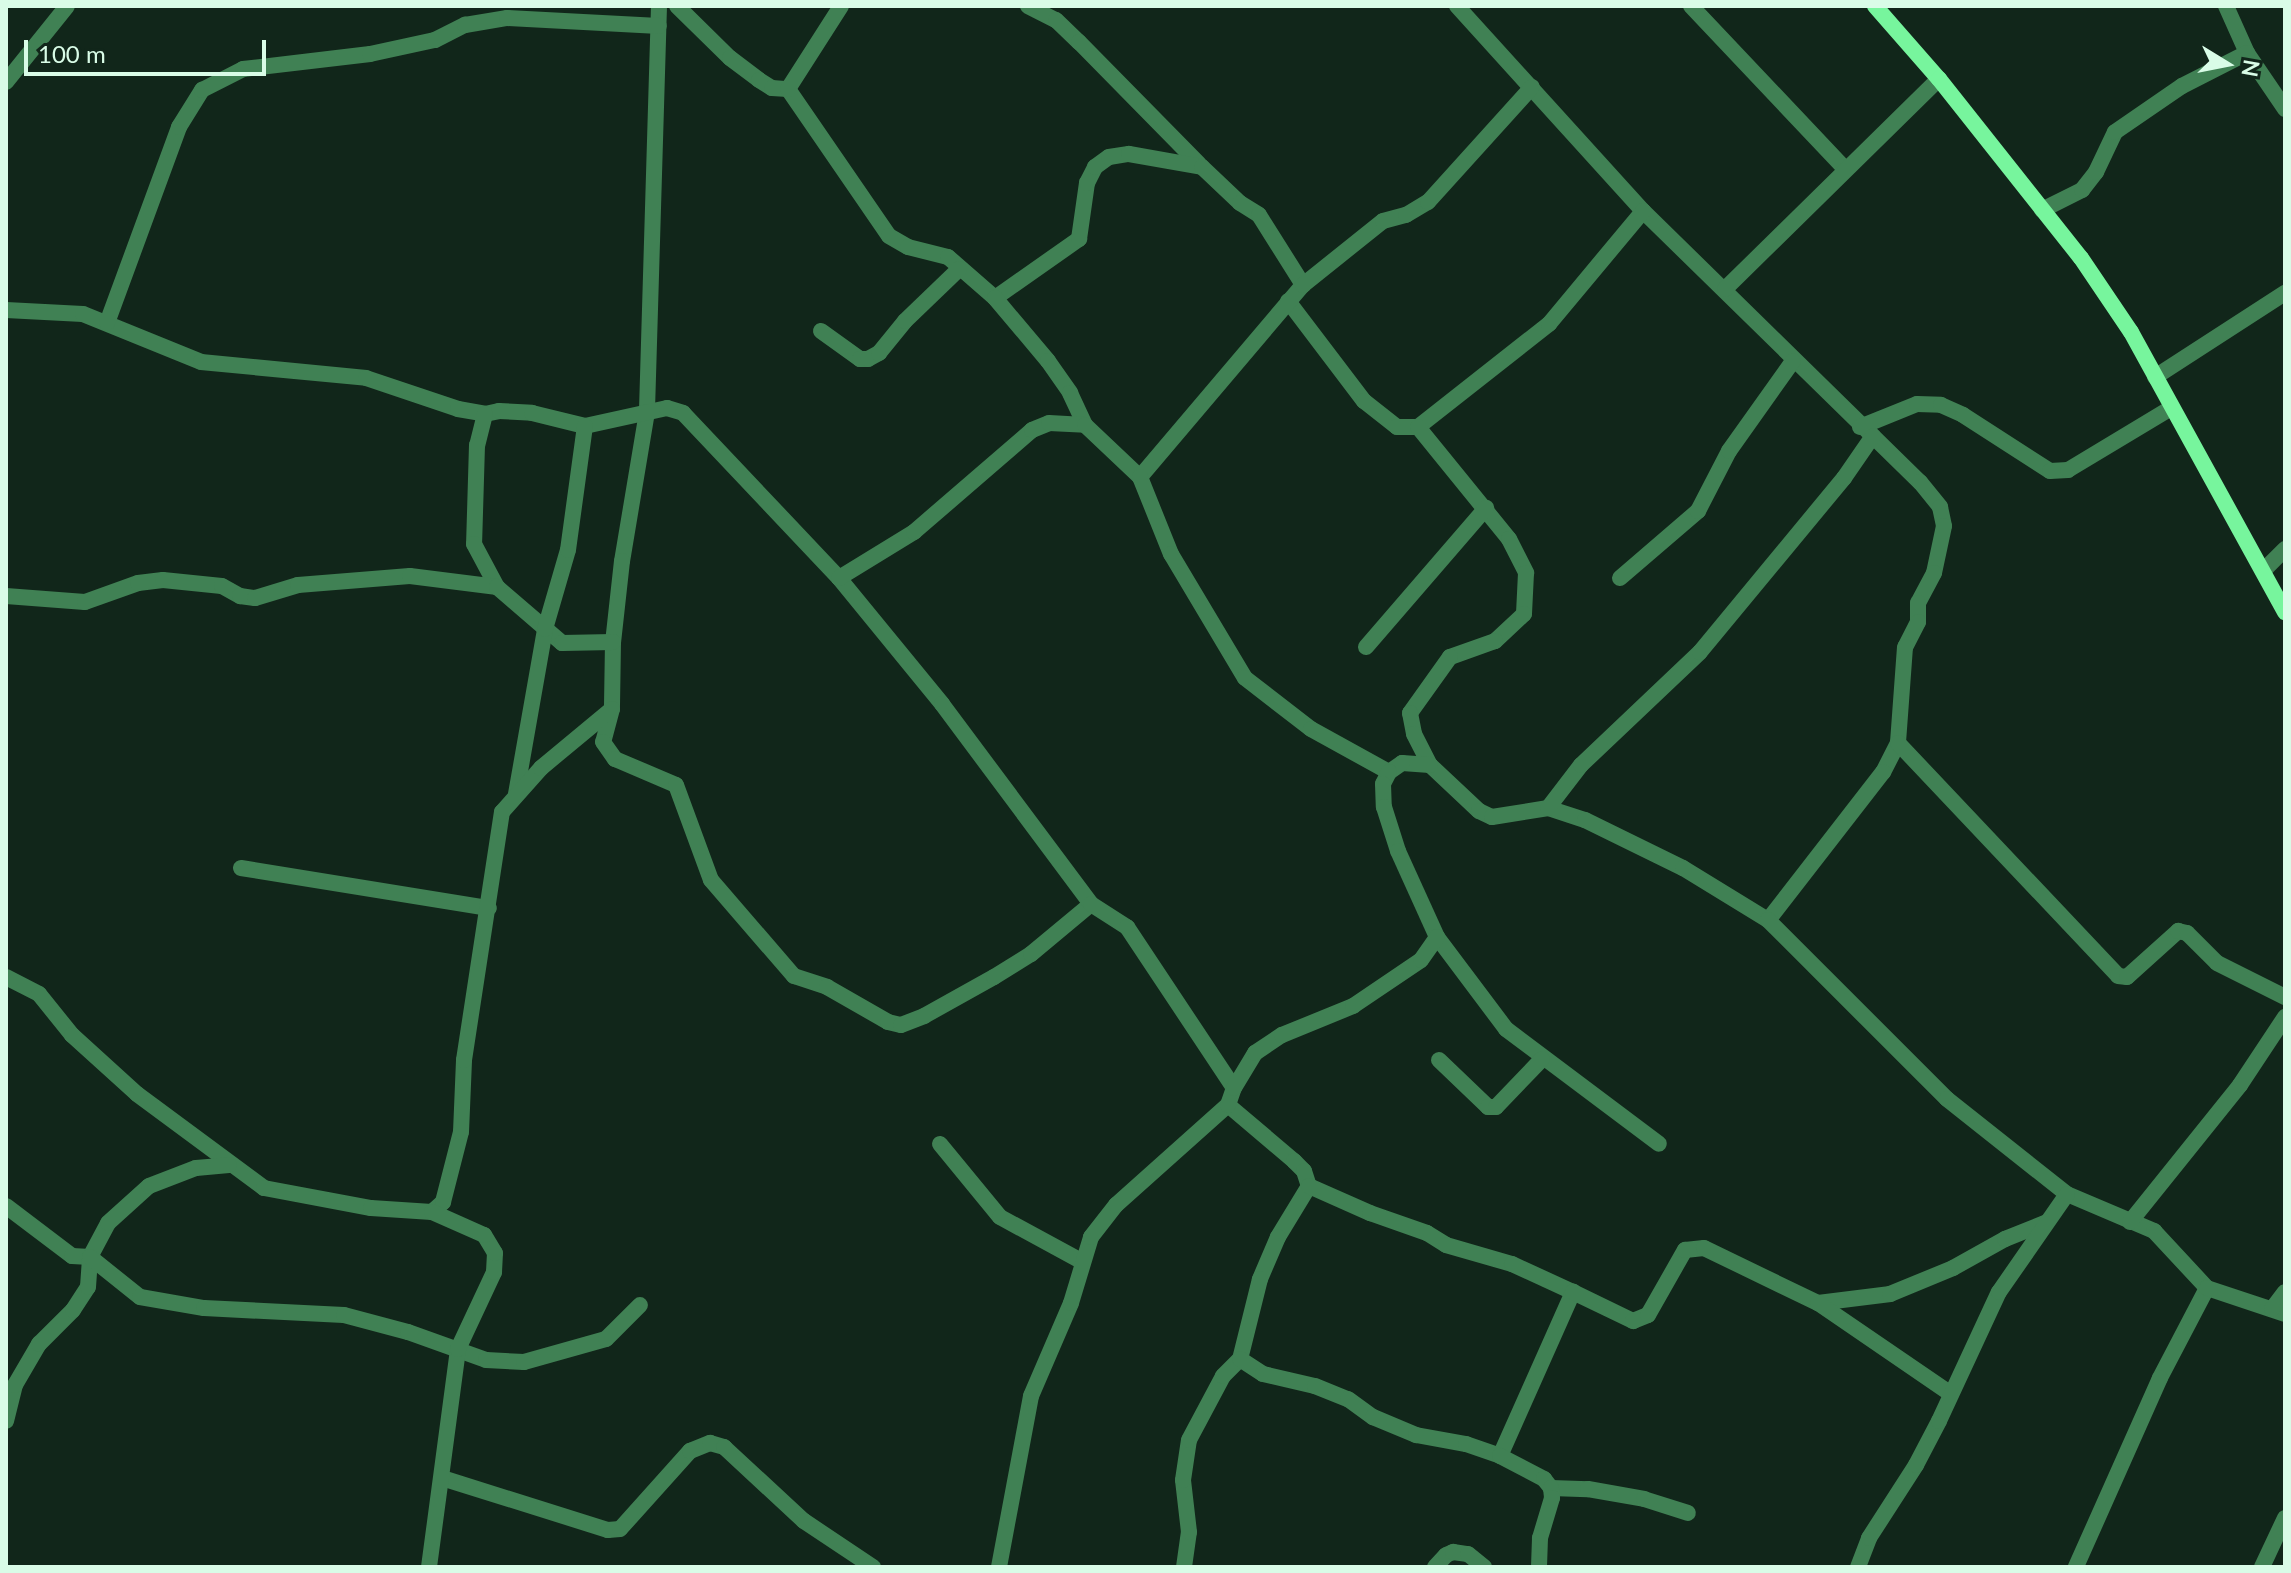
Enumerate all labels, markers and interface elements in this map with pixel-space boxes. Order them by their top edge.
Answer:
scale bar [28,24,270,74]
north arrow [2187,24,2267,104]
text: 100 m [38,39,106,68]
text: N [2236,58,2266,79]

